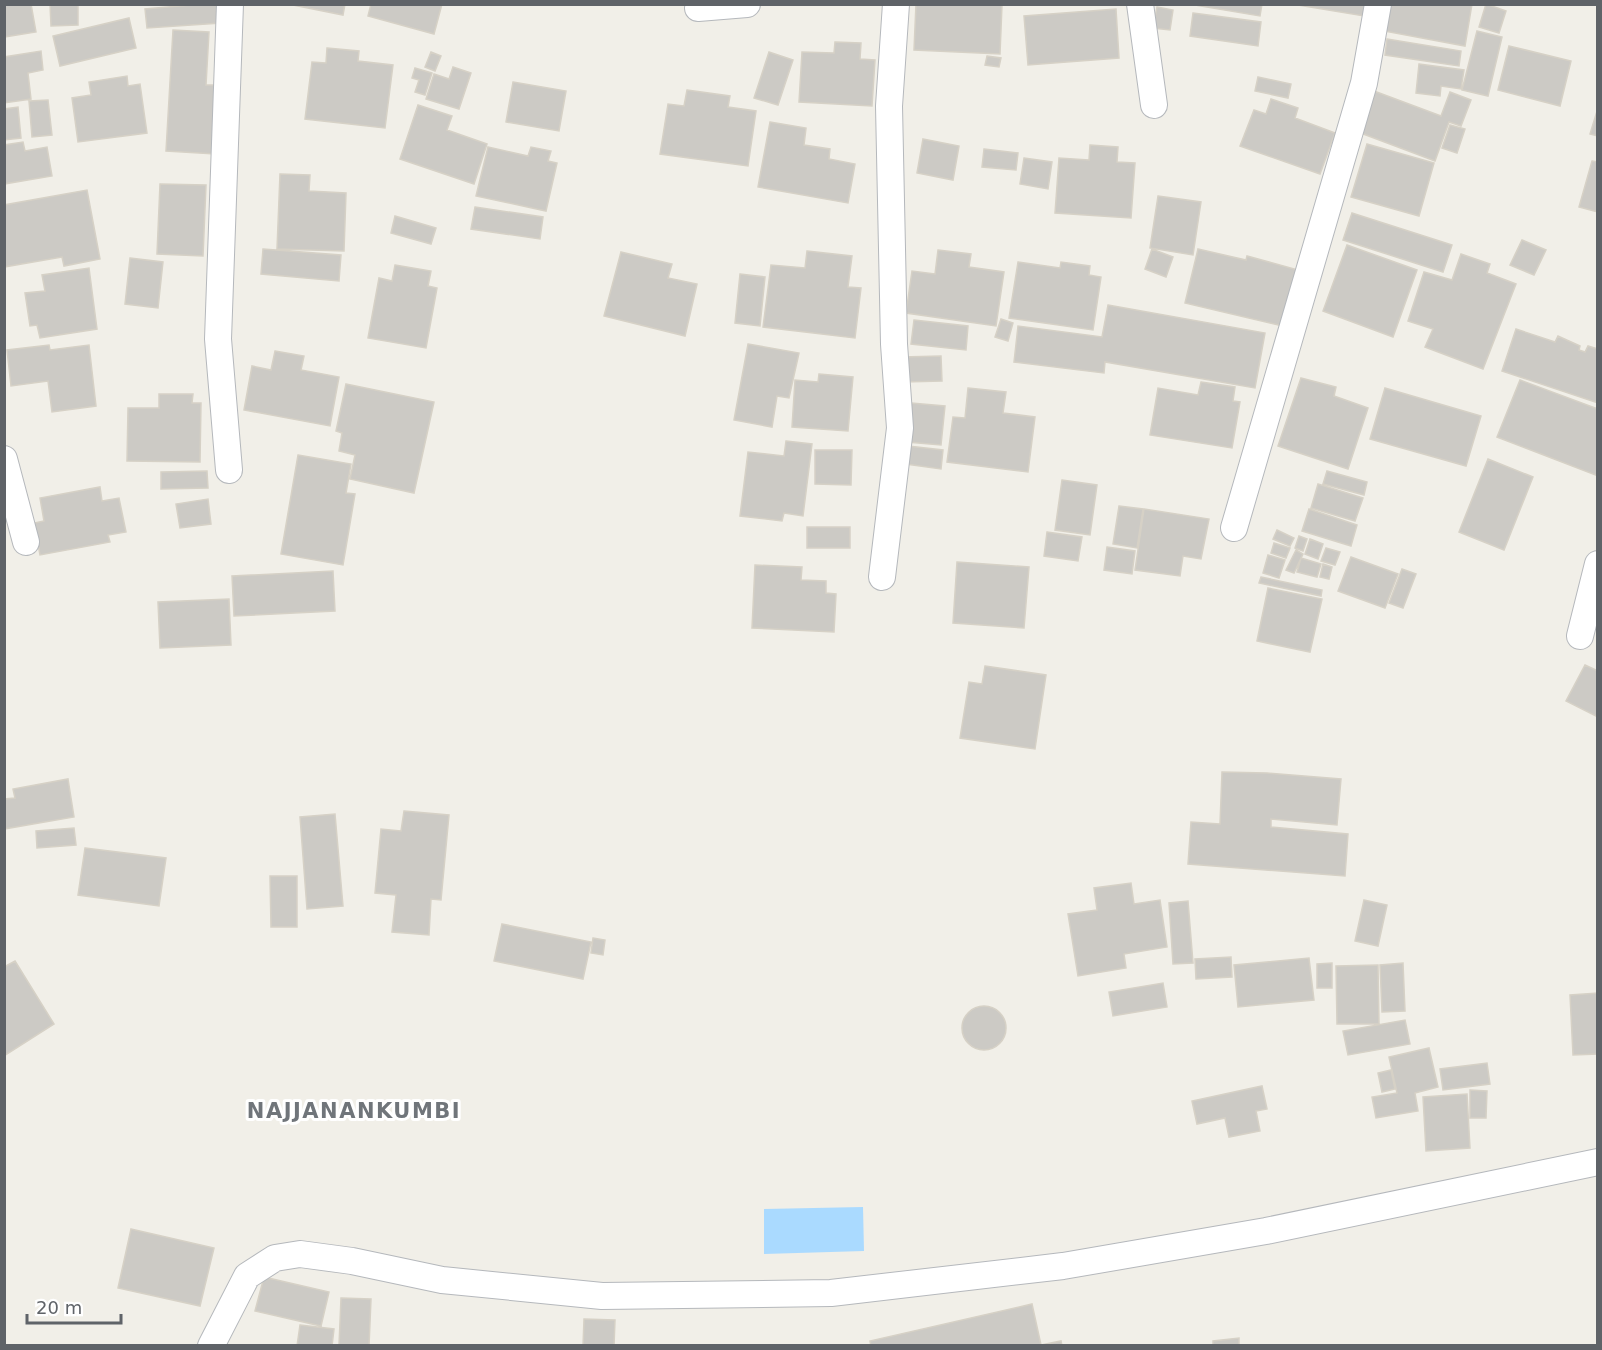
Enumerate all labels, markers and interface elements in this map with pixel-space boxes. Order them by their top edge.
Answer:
district label: NAJJANANKUMBI [247,1099,461,1123]
scale bar [27,1287,122,1325]
text: 20 m [36,1297,82,1318]

